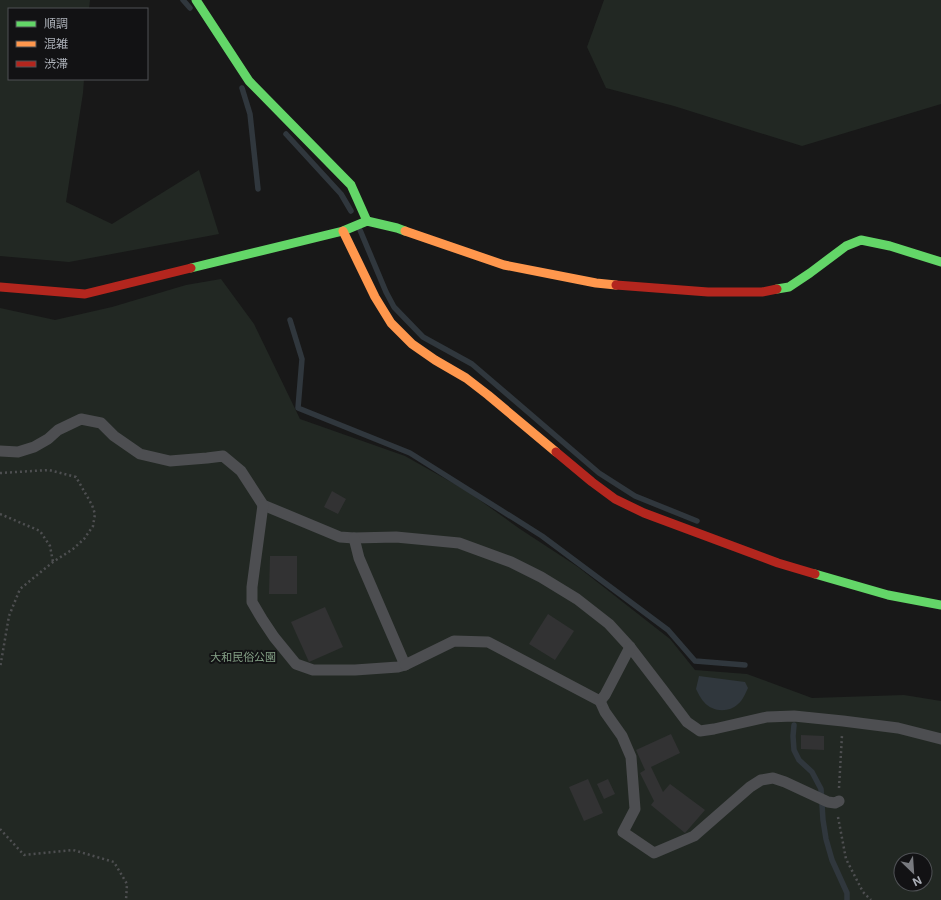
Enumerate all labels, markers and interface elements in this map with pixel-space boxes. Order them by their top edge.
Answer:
legend [8,8,148,80]
text: 順調 [44,16,68,31]
text: 混雑 [44,36,68,51]
text: 渋滞 [44,56,68,71]
park label: 大和民俗公園 [210,650,276,664]
north arrow [893,852,933,892]
text: N [910,873,924,889]

